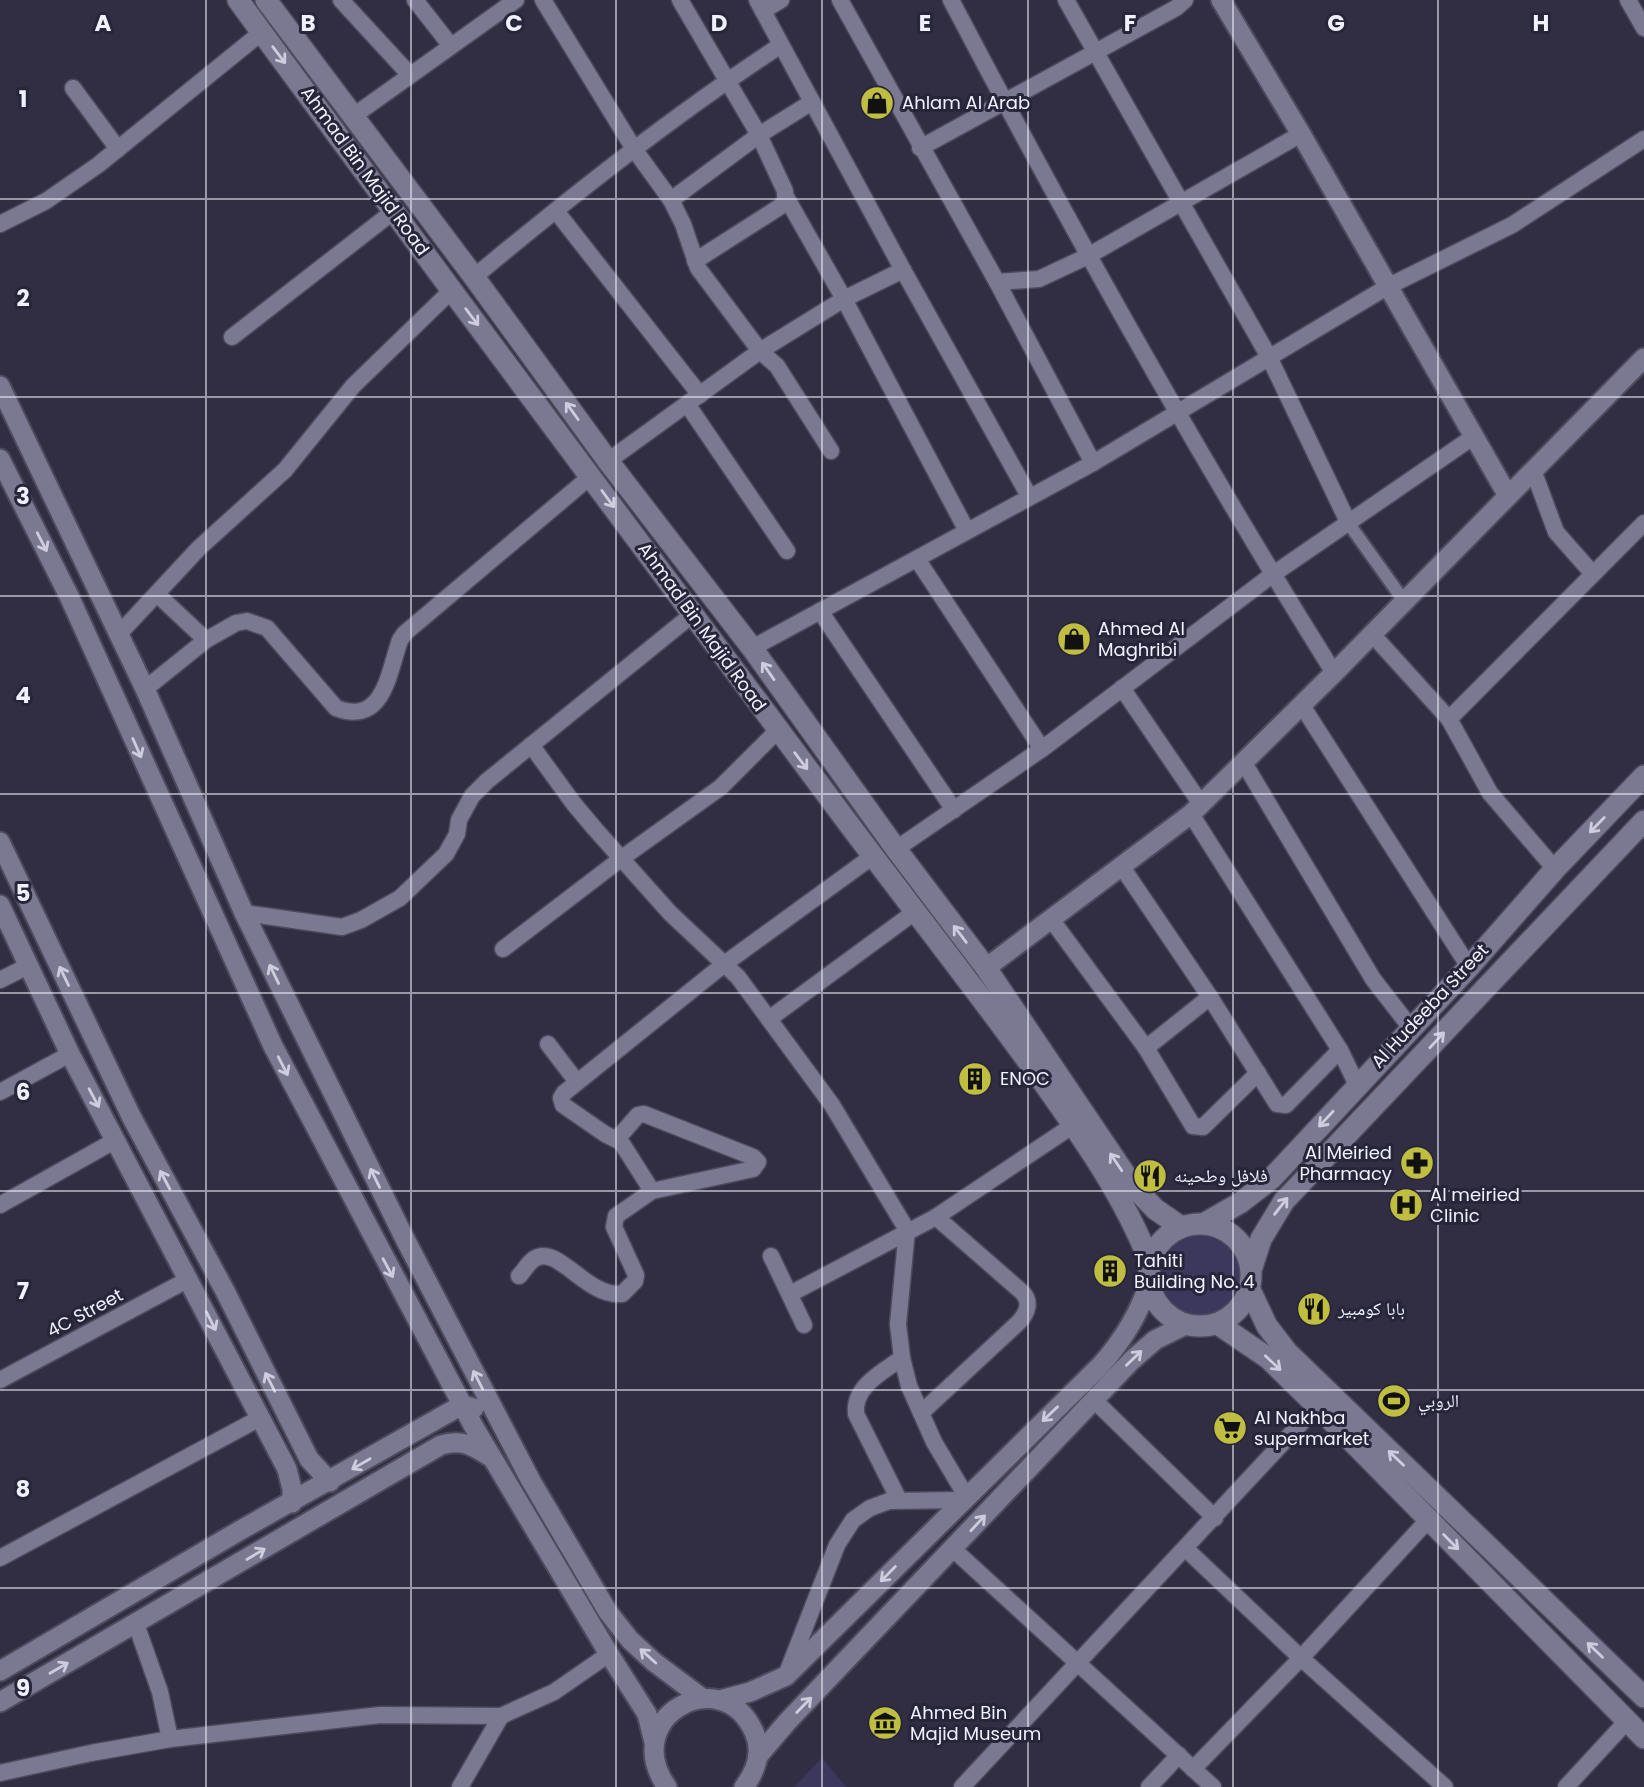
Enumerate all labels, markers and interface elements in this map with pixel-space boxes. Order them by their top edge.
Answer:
text: A [95,7,112,39]
text: B [300,7,316,39]
text: C [505,7,523,39]
text: D [711,7,727,39]
text: E [919,7,931,39]
text: F [1124,7,1136,39]
text: G [1327,7,1345,39]
text: H [1533,7,1549,39]
one-way arrow [271,45,286,64]
street label: Ahmad Bin Majid Road [295,81,435,260]
text: 1 [19,83,27,115]
shop icon: Ahlam Al Arab [858,84,896,122]
place label: Ahlam Al Arab [902,90,1030,115]
text: 2 [16,282,30,314]
one-way arrow [465,307,479,326]
one-way arrow [565,402,579,421]
text: 3 [16,480,30,512]
one-way arrow [601,489,615,508]
one-way arrow [35,531,49,552]
street label: Ahmad Bin Majid Road [632,537,772,716]
place label: Ahmed Al Maghribi [1098,616,1185,662]
shop icon: Ahmed Al Maghribi [1055,620,1093,658]
one-way arrow [761,662,776,681]
text: 4 [15,679,31,711]
one-way arrow [131,737,145,758]
one-way arrow [794,751,809,770]
one-way arrow [1588,816,1605,833]
text: 5 [16,877,30,909]
one-way arrow [952,926,967,944]
street label: Al Hudeeba Street [1365,938,1494,1073]
one-way arrow [267,964,280,985]
one-way arrow [57,966,70,987]
one-way arrow [1429,1031,1445,1049]
one-way arrow [277,1056,291,1076]
building icon: ENOC [956,1060,994,1098]
place label: ENOC [1000,1066,1050,1091]
text: 6 [16,1076,30,1108]
one-way arrow [87,1088,101,1108]
one-way arrow [1318,1110,1334,1128]
place label: Al Meiried Pharmacy [1299,1140,1392,1186]
pharmacy icon: Al Meiried Pharmacy [1398,1144,1436,1182]
one-way arrow [1109,1153,1124,1172]
restaurant icon: فلافل وطحينه [1131,1157,1169,1195]
place label: فلافل وطحينه [1174,1163,1268,1188]
one-way arrow [367,1168,381,1189]
one-way arrow [158,1170,171,1191]
place label: Al meiried Clinic [1430,1182,1520,1228]
hospital icon: Al meiried Clinic [1387,1186,1425,1224]
one-way arrow [1274,1197,1289,1216]
place label: Tahiti Building No. 4 [1134,1248,1255,1294]
building icon: Tahiti Building No. 4 [1091,1252,1129,1290]
one-way arrow [382,1257,396,1278]
text: 7 [17,1275,29,1307]
street label: 4C Street [42,1282,127,1343]
restaurant icon: بابا كومبير [1295,1290,1333,1328]
place label: بابا كومبير [1337,1296,1405,1321]
one-way arrow [204,1311,218,1331]
one-way arrow [1125,1349,1142,1366]
one-way arrow [1264,1355,1281,1372]
one-way arrow [471,1370,485,1391]
one-way arrow [263,1372,277,1393]
sports icon: الروبي [1375,1382,1413,1420]
place label: الروبي [1418,1388,1459,1416]
place label: Al Nakhba supermarket [1254,1405,1369,1451]
one-way arrow [1042,1406,1059,1423]
supermarket icon: Al Nakhba supermarket [1211,1409,1249,1447]
one-way arrow [1387,1450,1404,1467]
one-way arrow [351,1457,371,1471]
text: 8 [16,1473,30,1505]
one-way arrow [969,1515,986,1532]
one-way arrow [1442,1533,1459,1550]
one-way arrow [245,1546,265,1560]
one-way arrow [880,1565,897,1582]
one-way arrow [1587,1641,1604,1658]
one-way arrow [640,1648,657,1665]
one-way arrow [49,1661,69,1675]
text: 9 [16,1672,30,1704]
one-way arrow [795,1697,812,1714]
place label: Ahmed Bin Majid Museum [910,1700,1041,1746]
museum icon: Ahmed Bin Majid Museum [866,1704,904,1742]

